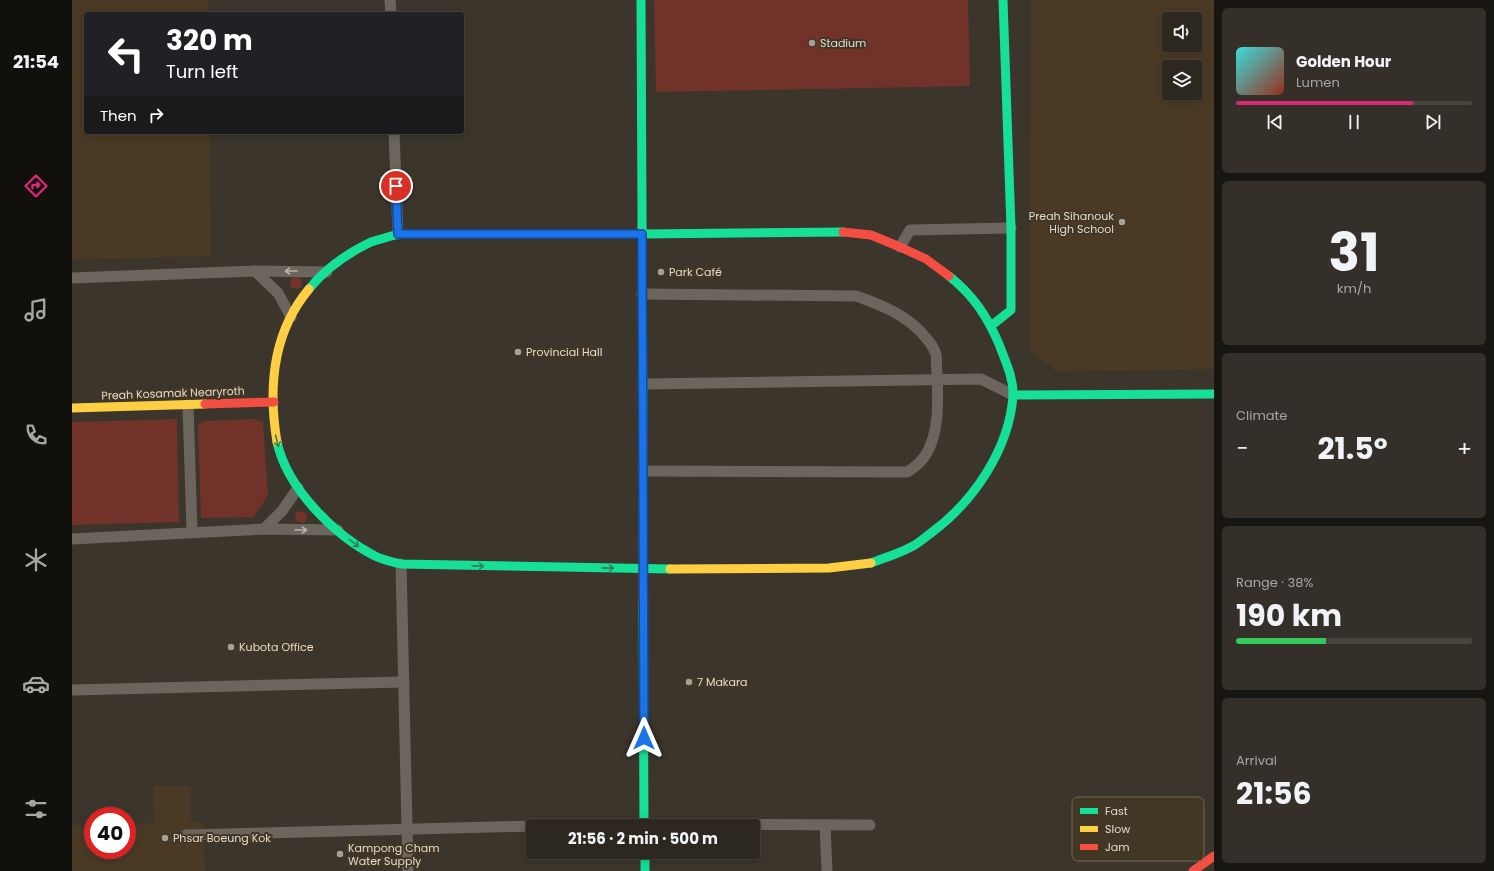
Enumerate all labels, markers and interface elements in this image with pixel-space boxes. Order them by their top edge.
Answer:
map controls [1162,12,1202,100]
button: sound [1162,12,1202,52]
text: 320 m [166,21,253,60]
icon: left [100,28,152,80]
place label: Stadium [820,35,866,51]
marker: Stadium [807,38,817,48]
text: 21:54 [13,49,59,74]
text: Golden Hour [1296,51,1391,72]
text: Turn left [166,59,238,84]
button: layers [1162,60,1202,100]
text: Lumen [1296,73,1340,92]
icon: right [145,104,167,126]
text: Then [100,105,137,126]
icon: previous [1264,111,1286,133]
icon: pause [1343,111,1365,133]
icon: next [1422,111,1444,133]
pin [379,169,413,203]
icon: directions [22,172,50,200]
icon: arrive [385,175,407,197]
place label: Preah Sihanouk High School [1029,208,1114,237]
text: 31 [1328,216,1380,289]
marker: Preah Sihanouk High School [1117,217,1127,227]
place label: Park Café [669,264,722,280]
marker: Park Café [656,267,666,277]
one-way arrow [285,268,298,275]
text: km/h [1337,279,1371,298]
icon: music [22,296,50,324]
place label: Provincial Hall [526,344,602,360]
marker: Provincial Hall [513,347,523,357]
street label: Preah Kosamak Nearyroth [101,383,245,403]
text: Climate [1236,406,1287,425]
icon: phone [22,421,50,449]
text: 21.5° [1317,427,1388,470]
text: − [1236,433,1248,464]
text: + [1457,433,1472,464]
one-way arrow [274,434,282,447]
one-way arrow [294,526,307,534]
one-way arrow [348,538,359,547]
icon: climate [22,546,50,574]
one-way arrow [471,562,484,570]
one-way arrow [601,565,614,572]
text: Range · 38% [1236,573,1313,592]
text: 190 km [1236,594,1342,637]
place label: Kubota Office [239,639,314,655]
marker: Kubota Office [226,642,236,652]
icon: car [22,670,50,698]
place label: 7 Makara [697,674,748,690]
marker: 7 Makara [684,677,694,687]
position arrow [623,717,665,759]
text: Arrival [1236,751,1277,770]
text: 21:56 [1236,772,1312,815]
icon: filters [22,795,50,823]
legend [1072,797,1204,861]
text: Fast [1105,803,1128,819]
speed limit sign: 40 [84,807,136,859]
text: Slow [1105,821,1130,837]
text: 21:56 · 2 min · 500 m [568,828,718,849]
place label: Phsar Boeung Kok [173,830,271,846]
marker: Phsar Boeung Kok [160,833,170,843]
text: Jam [1105,839,1130,855]
place label: Kampong Cham Water Supply [348,840,440,869]
marker: Kampong Cham Water Supply [335,849,345,859]

